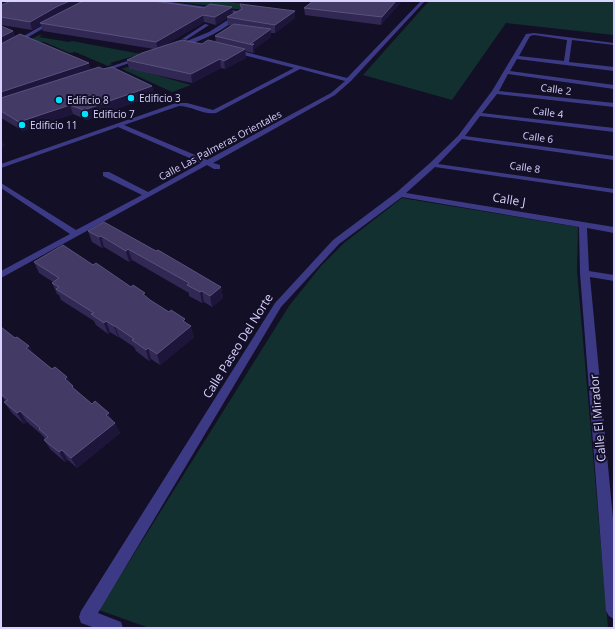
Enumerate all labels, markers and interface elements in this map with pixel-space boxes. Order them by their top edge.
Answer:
street label: Calle 2 [540,80,572,98]
place label: Edificio 3 [139,91,181,105]
place label: Edificio 8 [67,93,109,107]
marker: Edificio 3 [126,93,136,103]
marker: Edificio 8 [54,95,64,105]
street label: Calle 4 [532,103,564,121]
street label: Calle Las Palmeras Orientales [156,106,284,183]
place label: Edificio 7 [93,107,135,121]
marker: Edificio 7 [80,109,90,119]
place label: Edificio 11 [30,118,77,132]
marker: Edificio 11 [17,120,27,130]
street label: Calle 6 [522,128,555,146]
street label: Calle 8 [509,158,542,176]
street label: Calle J [491,189,527,211]
street label: Calle Paseo Del Norte [198,290,277,401]
street label: Calle El Mirador [585,373,610,463]

